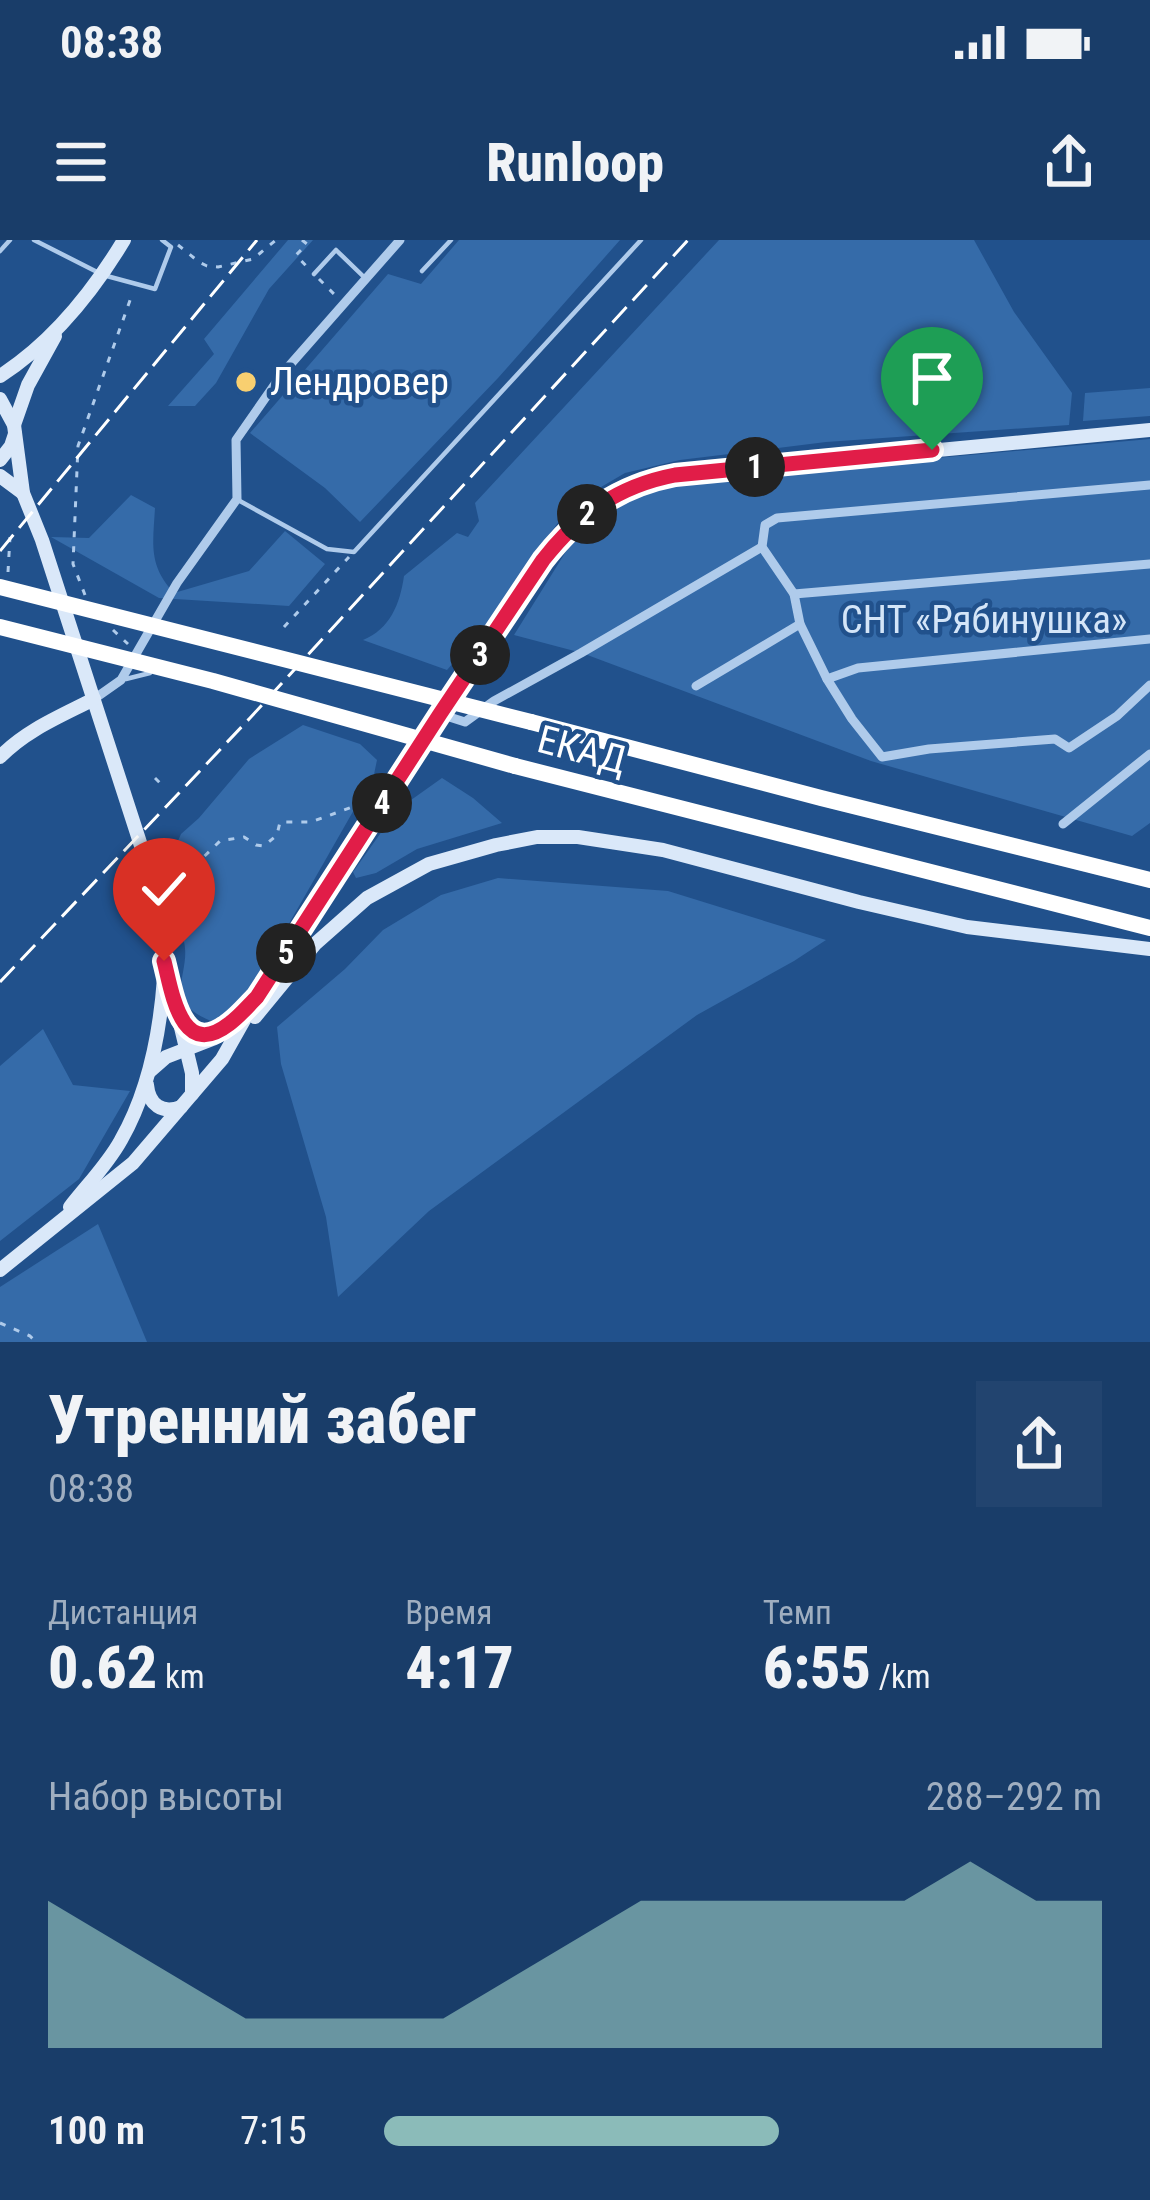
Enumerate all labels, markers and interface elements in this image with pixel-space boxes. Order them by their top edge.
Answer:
text: 08:38 [60,16,163,69]
icon: menu [48,129,114,195]
icon: share [1036,129,1102,195]
text: Runloop [486,131,664,194]
pin [881,327,983,450]
icon: arrive [899,345,965,411]
place label: Лендровер [270,359,449,405]
marker: Лендровер [233,369,259,395]
pin: 1 [725,437,785,497]
text: 1 [747,447,763,486]
pin: 2 [557,484,617,544]
text: 2 [579,494,595,533]
park label: СНТ «Рябинушка» [841,597,1127,643]
pin: 3 [450,625,510,685]
text: 3 [472,635,488,674]
street label: ЕКАД [533,716,631,784]
pin: 4 [352,773,412,833]
text: 4 [374,783,390,822]
pin [113,838,215,961]
icon: check [131,856,197,922]
pin: 5 [256,923,316,983]
text: 5 [278,933,294,972]
button: share [976,1381,1102,1507]
text: Утренний забег [48,1382,476,1459]
text: 08:38 [48,1466,134,1512]
text: Дистанция [48,1593,198,1632]
text: Время [405,1593,492,1632]
text: Темп [763,1593,832,1632]
text: 0.62 [48,1632,157,1703]
text: 4:17 [405,1632,514,1703]
text: 6:55 [763,1632,871,1703]
text: km [157,1657,205,1696]
text: /km [871,1657,931,1696]
text: Набор высоты [48,1774,284,1820]
text: 288–292 m [926,1774,1102,1820]
text: 100 m [48,2108,145,2154]
text: 7:15 [240,2108,307,2154]

